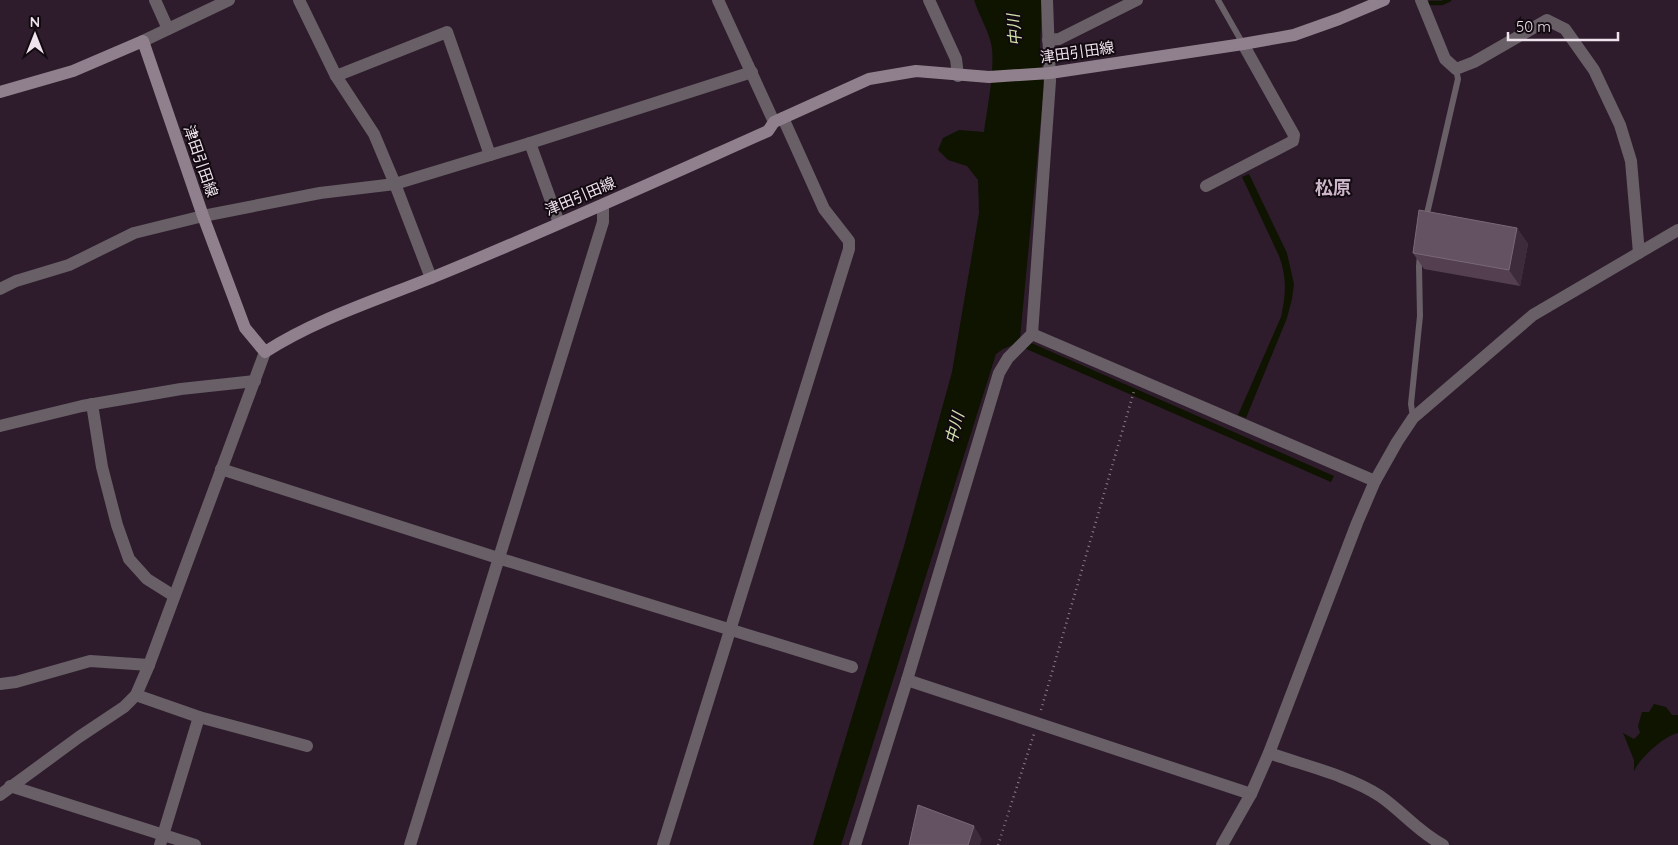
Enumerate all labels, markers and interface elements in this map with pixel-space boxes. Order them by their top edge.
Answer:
north arrow [10,10,60,60]
scale bar [1508,10,1618,42]
water label: 中川 [1002,11,1025,47]
text: N [30,13,40,31]
text: 50 m [1516,17,1551,36]
street label: 津田引田線 [1039,37,1115,67]
street label: 津田引田線 [180,122,222,200]
street label: 津田引田線 [542,173,618,219]
district label: 松原 [1315,176,1351,199]
water label: 中川 [940,408,968,446]

